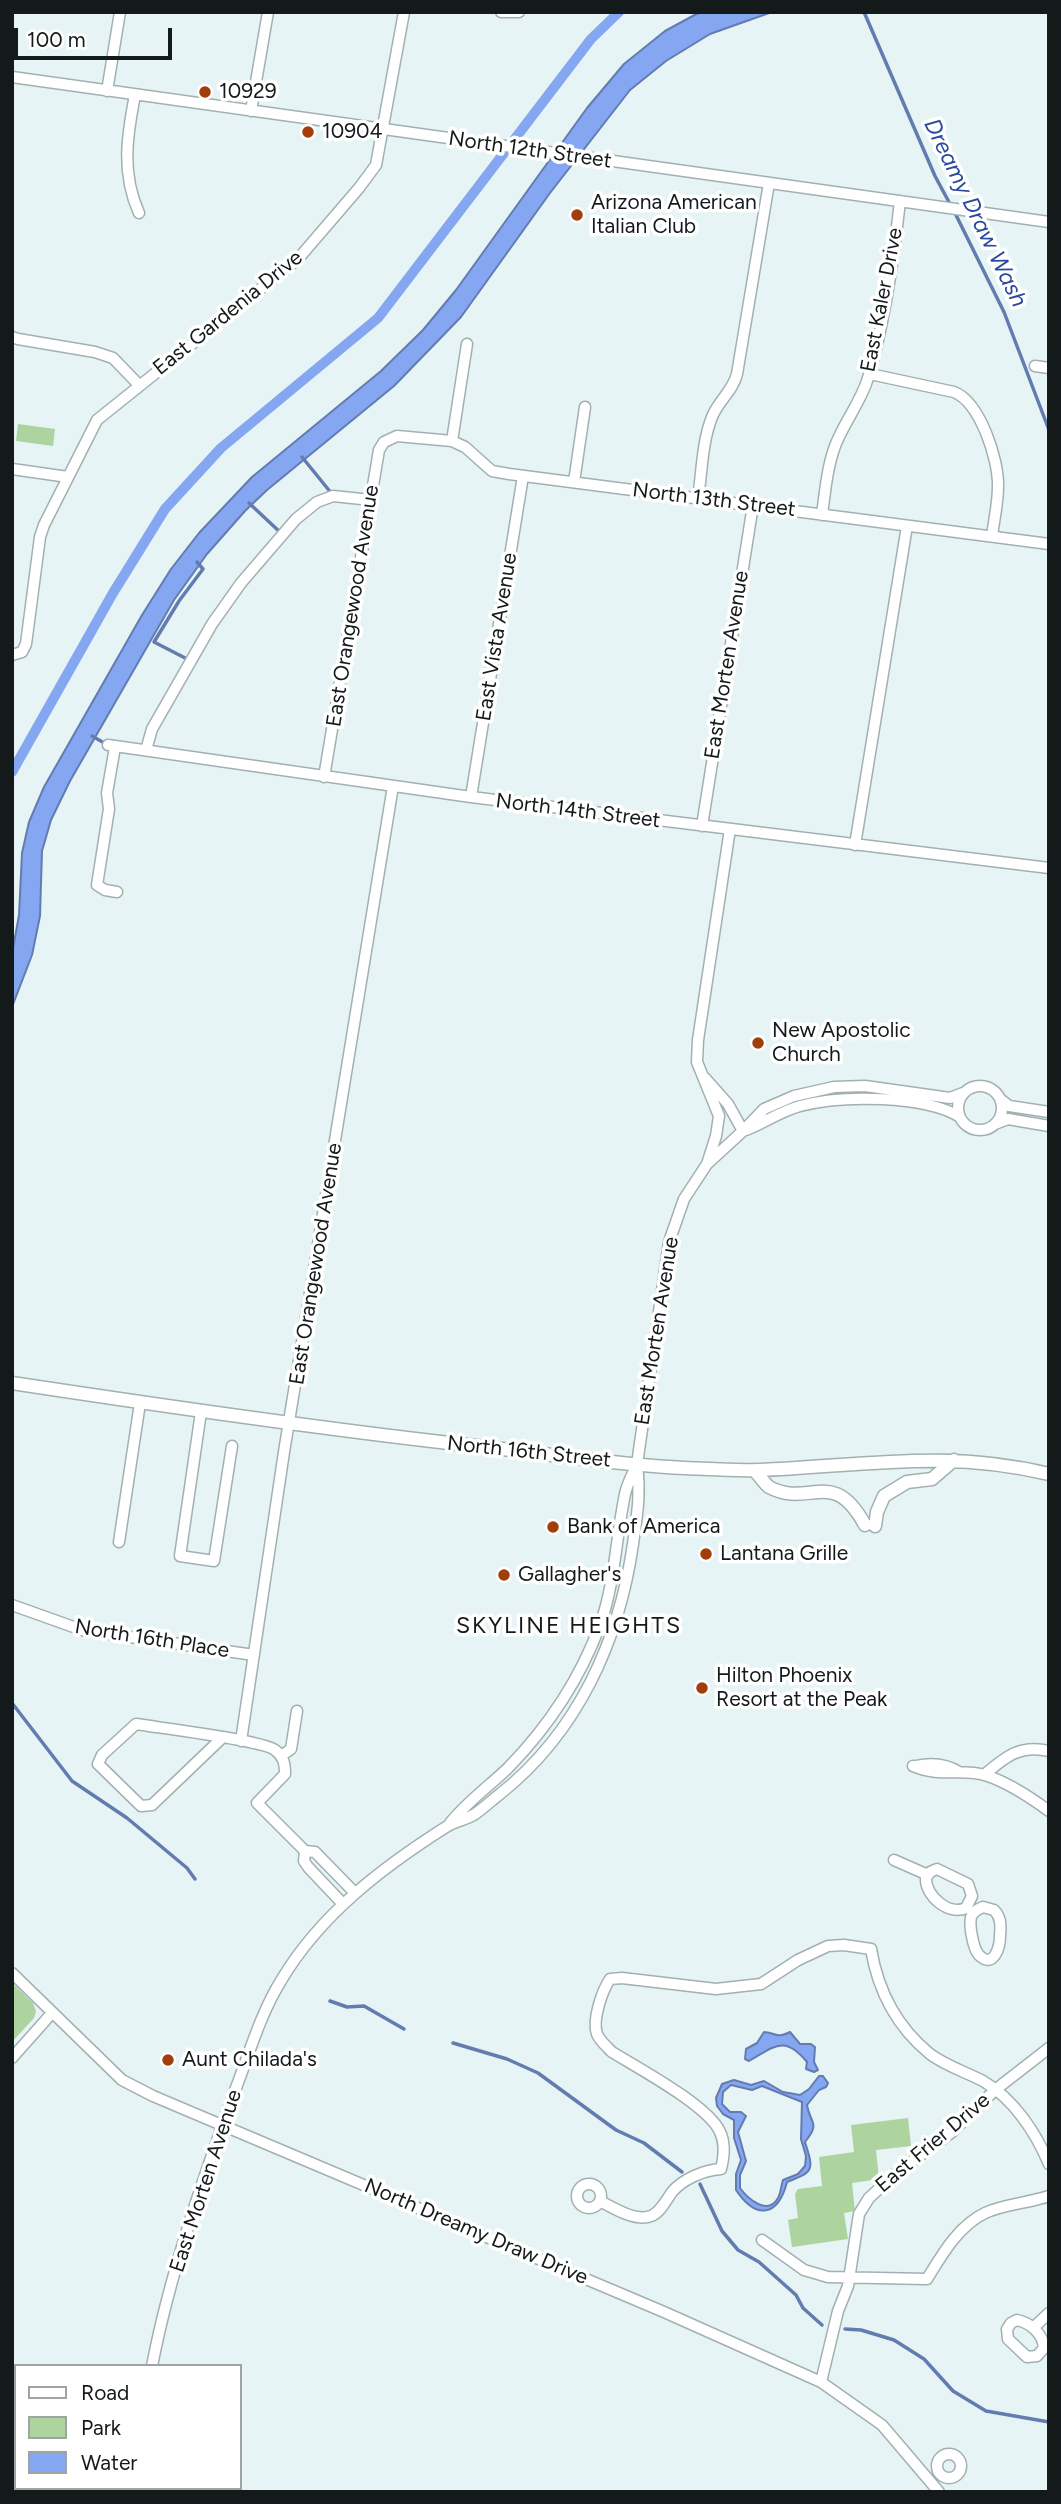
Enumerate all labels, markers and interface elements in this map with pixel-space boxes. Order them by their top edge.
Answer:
scale bar [18,14,175,58]
text: 100 m [27,27,86,52]
place label: 10929 [219,79,277,105]
marker: 10929 [197,84,213,100]
water label: Dreamy Draw Wash [917,114,1033,312]
place label: 10904 [322,119,383,145]
marker: 10904 [300,124,316,140]
street label: North 12th Street [447,126,613,174]
place label: Arizona American Italian Club [591,190,757,240]
marker: Arizona American Italian Club [569,207,585,223]
street label: East Kaler Drive [856,226,908,374]
street label: East Gardenia Drive [148,245,308,381]
street label: North 13th Street [631,477,797,523]
street label: East Orangewood Avenue [321,483,385,729]
street label: East Vista Avenue [471,551,523,723]
street label: East Morten Avenue [700,569,754,761]
street label: North 14th Street [494,788,662,834]
place label: New Apostolic Church [772,1018,911,1068]
marker: New Apostolic Church [750,1035,766,1051]
street label: East Orangewood Avenue [284,1141,348,1387]
street label: East Morten Avenue [630,1235,684,1427]
street label: North 16th Street [446,1431,612,1473]
place label: Bank of America [567,1514,720,1540]
marker: Bank of America [545,1519,561,1535]
place label: Lantana Grille [720,1541,848,1567]
marker: Lantana Grille [698,1546,714,1562]
place label: Gallagher's [518,1562,621,1588]
marker: Gallagher's [496,1567,512,1583]
district label: SKYLINE HEIGHTS [458,1612,680,1640]
street label: North 16th Place [73,1614,231,1664]
place label: Hilton Phoenix Resort at the Peak [716,1663,887,1713]
marker: Hilton Phoenix Resort at the Peak [694,1680,710,1696]
place label: Aunt Chilada's [182,2047,317,2073]
marker: Aunt Chilada's [160,2052,176,2068]
street label: East Morten Avenue [165,2087,247,2275]
street label: East Frier Drive [871,2088,995,2198]
street label: North Dreamy Draw Drive [360,2173,592,2291]
legend [14,2364,242,2490]
text: Road [81,2380,129,2405]
text: Park [81,2415,121,2440]
text: Water [81,2450,137,2475]

